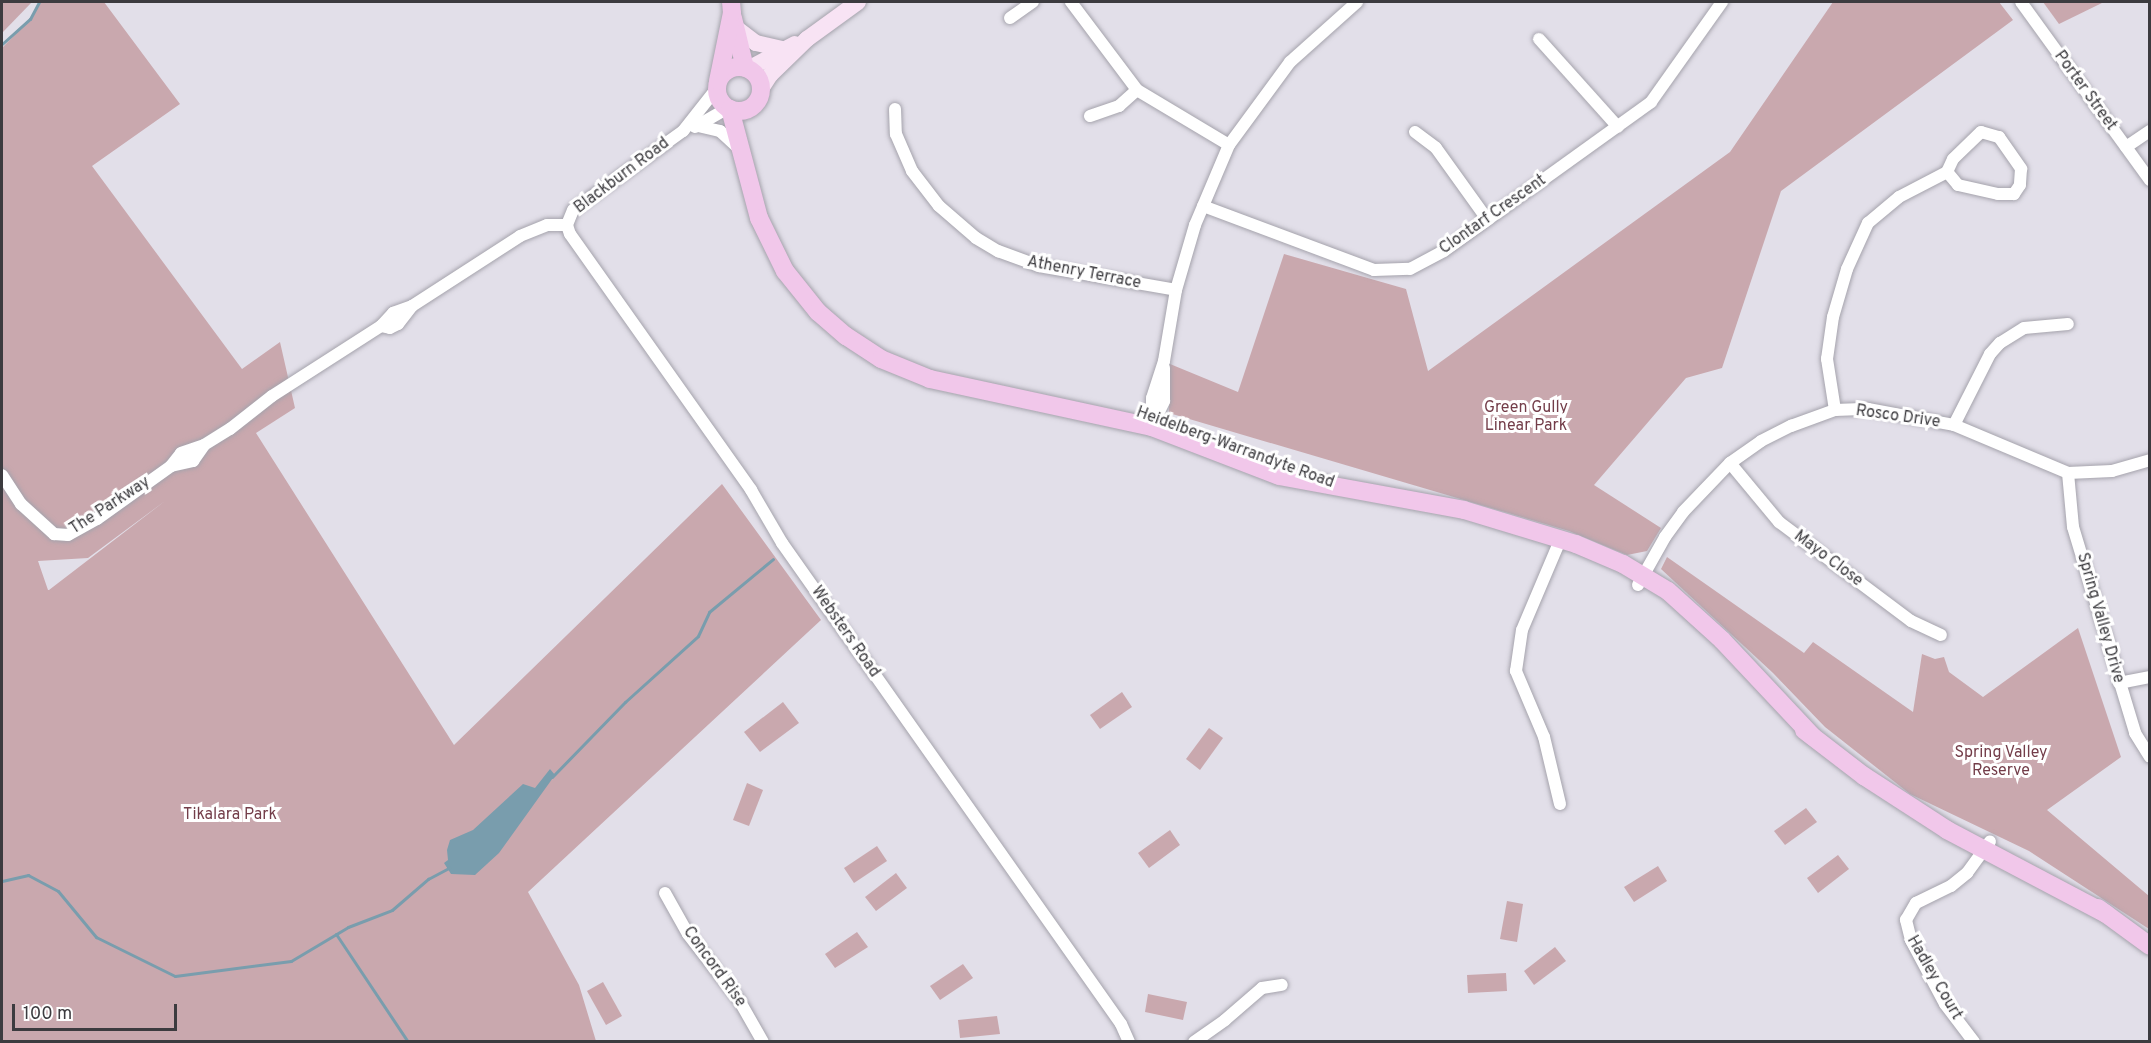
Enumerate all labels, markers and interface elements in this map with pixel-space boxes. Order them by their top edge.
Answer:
street label: Porter Street [2050,47,2120,135]
street label: Blackburn Road [571,134,673,218]
street label: Clontarf Crescent [1436,171,1550,259]
street label: Athenry Terrace [1025,252,1143,294]
park label: Green Gully Linear Park [1484,398,1568,436]
street label: Rosco Drive [1855,402,1941,432]
street label: Heidelberg-Warrandyte Road [1133,403,1337,493]
street label: The Parkway [66,473,154,539]
street label: Mayo Close [1790,527,1866,591]
street label: Spring Valley Drive [2072,550,2128,686]
street label: Websters Road [806,583,884,681]
park label: Spring Valley Reserve [1954,743,2048,781]
park label: Tikalara Park [183,805,277,825]
street label: Concord Rise [678,923,750,1011]
street label: Hadley Court [1902,932,1966,1024]
scale bar [15,992,180,1030]
text: 100 m [23,1003,72,1026]

